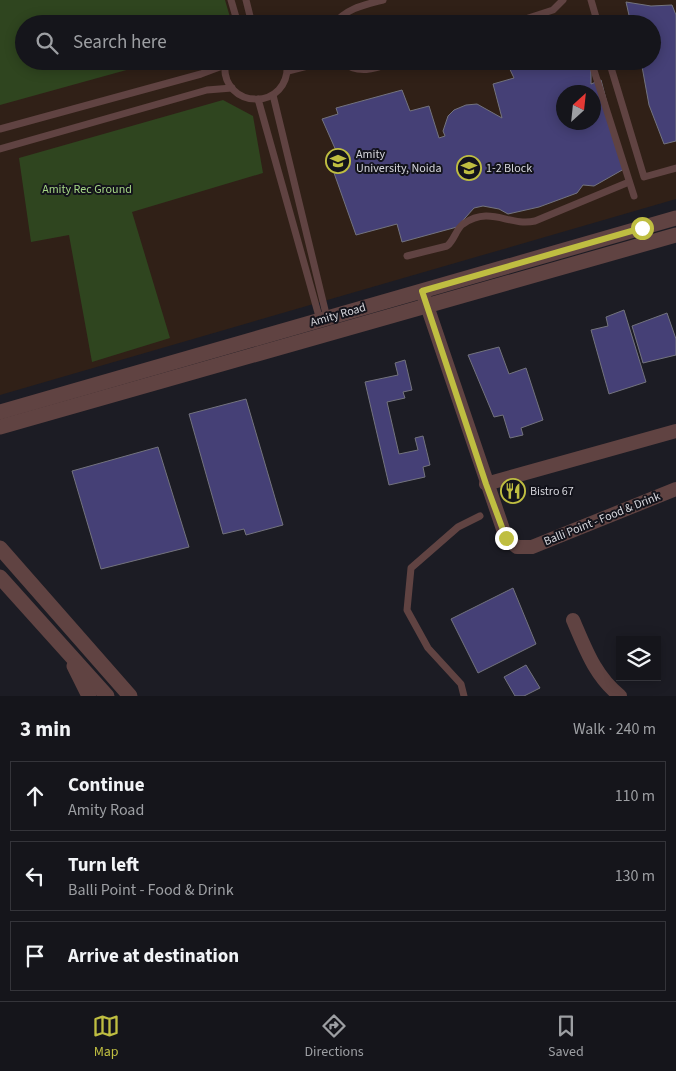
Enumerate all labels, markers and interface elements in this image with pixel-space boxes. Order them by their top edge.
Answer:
search box [15,15,661,70]
icon: search [33,29,61,57]
text: Search here [73,29,167,56]
north arrow [556,85,601,130]
place label: Amity University, Noida [356,146,441,177]
school or university icon: Amity University, Noida [325,148,351,174]
school or university icon: 1-2 Block [456,155,482,181]
place label: 1-2 Block [486,160,532,177]
park label: Amity Rec Ground [42,181,132,198]
route start [631,217,654,240]
street label: Amity Road [308,299,368,331]
restaurant icon: Bistro 67 [500,478,526,504]
place label: Bistro 67 [530,483,574,500]
street label: Balli Point - Food & Drink [541,488,663,550]
route end [495,527,518,550]
map controls [616,636,661,681]
button: layers [616,636,661,681]
text: 3 min [20,714,71,744]
text: Walk · 240 m [573,718,656,740]
text: Continue [68,772,145,799]
icon: ahead [21,782,49,810]
text: 110 m [615,785,655,807]
text: Amity Road [68,799,144,821]
text: Turn left [68,852,139,879]
icon: left [21,862,49,890]
text: 130 m [615,865,655,887]
text: Balli Point - Food & Drink [68,879,234,901]
icon: arrive [21,942,49,970]
text: Arrive at destination [68,943,239,970]
tab: Map [92,1012,120,1062]
tab: Directions [304,1012,364,1062]
tab: Saved [548,1012,584,1062]

